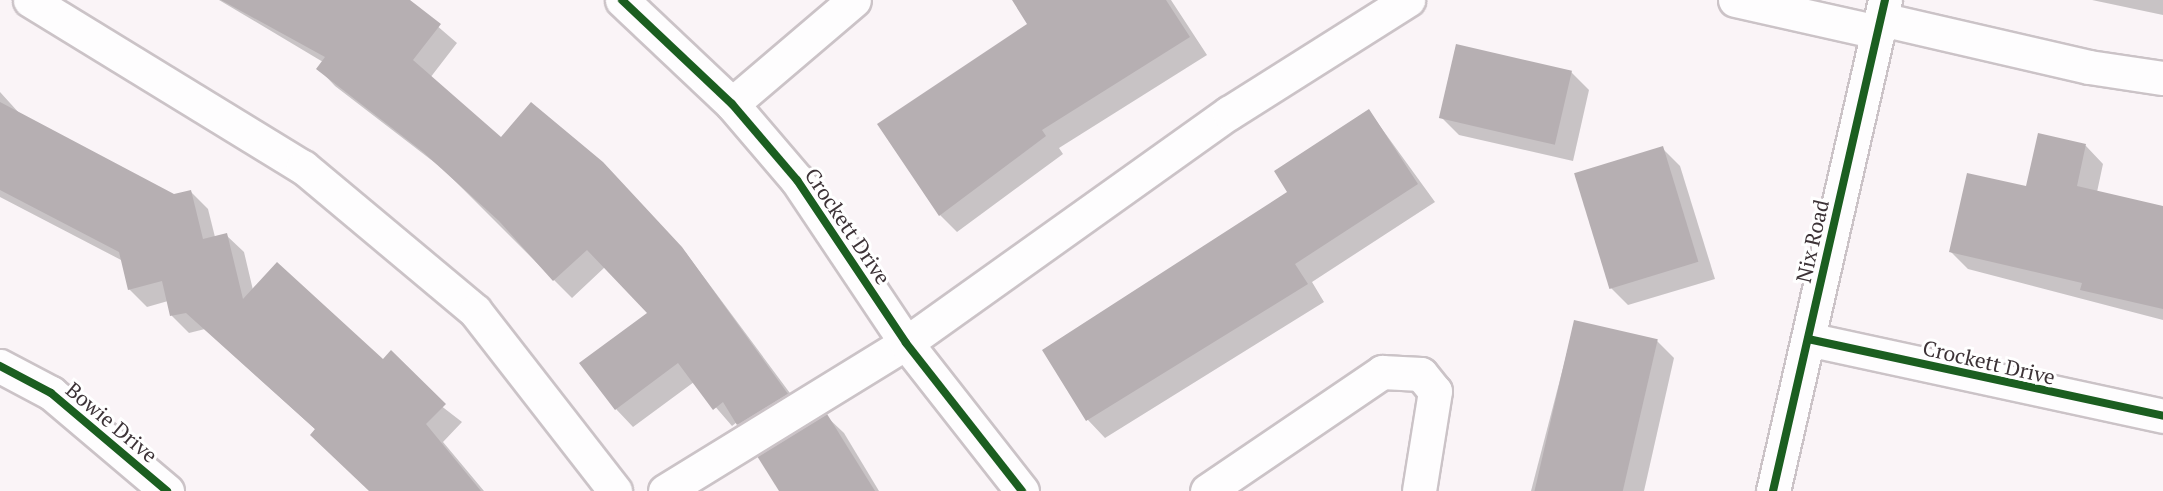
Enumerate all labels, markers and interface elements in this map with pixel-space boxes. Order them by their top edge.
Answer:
street label: Crockett Drive [800,163,896,289]
street label: Nix Road [1790,197,1834,285]
street label: Crockett Drive [1920,335,2058,389]
street label: Bowie Drive [61,376,163,468]

